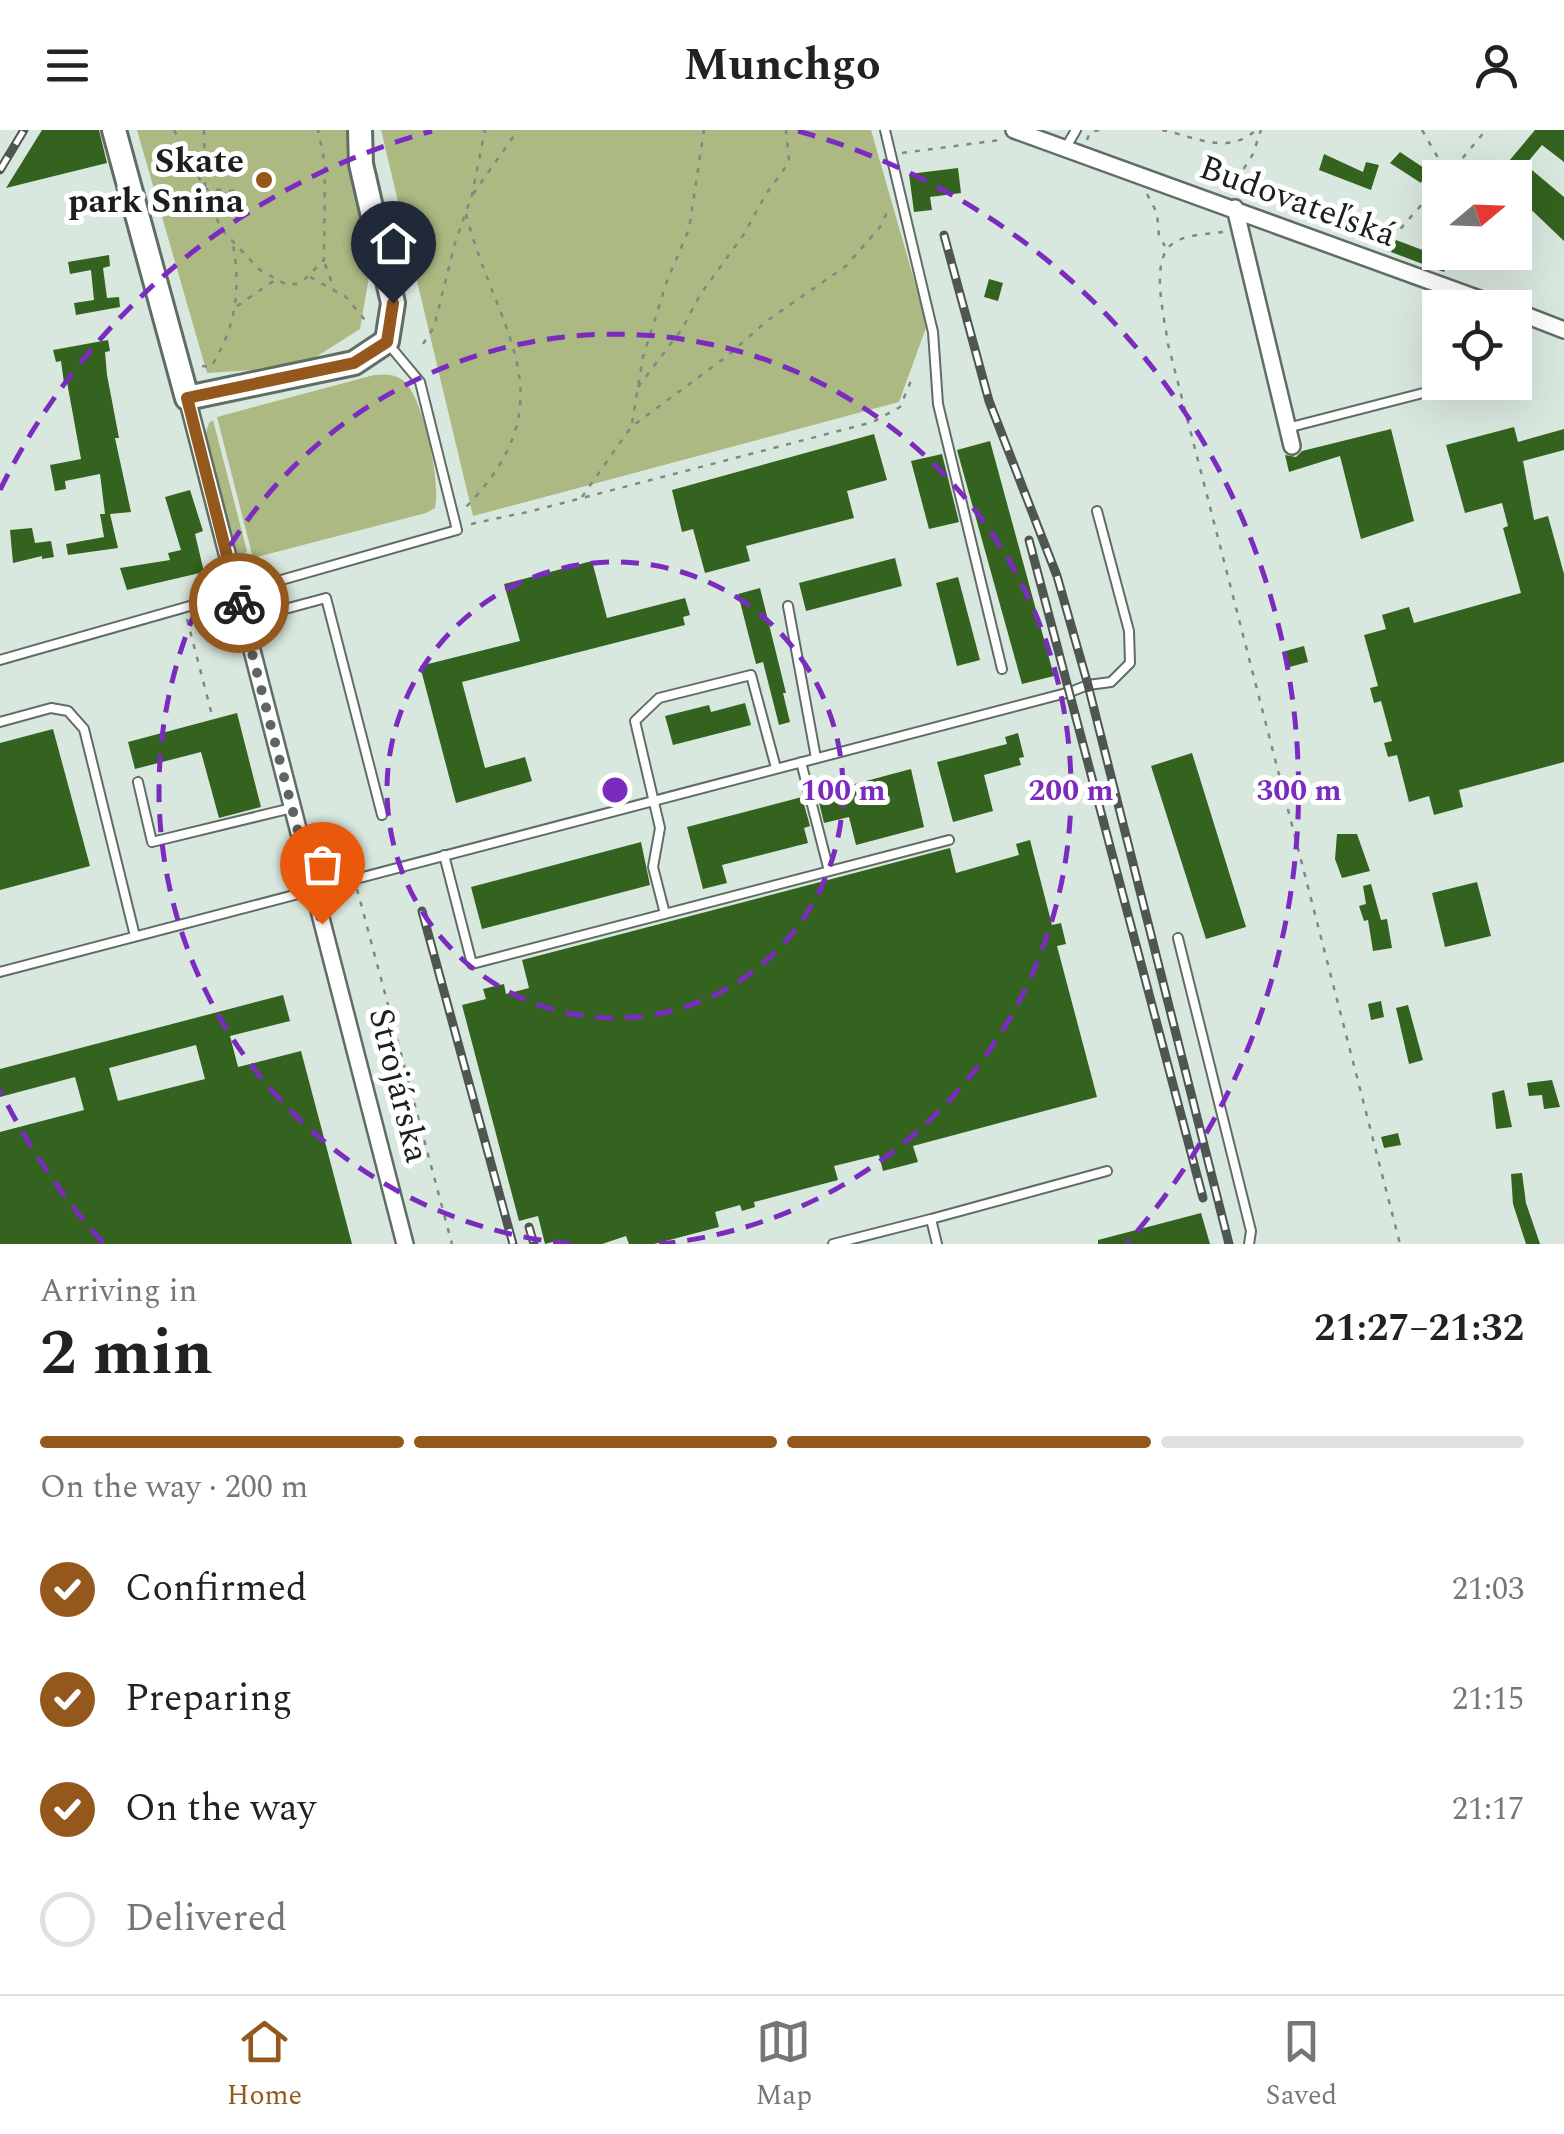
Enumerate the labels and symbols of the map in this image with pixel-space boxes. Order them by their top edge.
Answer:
place label: Skate park Snina [68,135,244,228]
street label: Budovateľská [1192,141,1403,262]
north arrow [1422,160,1532,270]
marker: Skate park Snina [253,169,275,191]
pin [351,201,436,304]
courier [189,553,289,653]
text: 100 m [800,768,886,814]
text: 200 m [1028,768,1114,814]
text: 300 m [1256,768,1342,814]
centre of rings [597,772,633,808]
pin [280,822,365,925]
street label: Strojárska [354,1002,443,1168]

